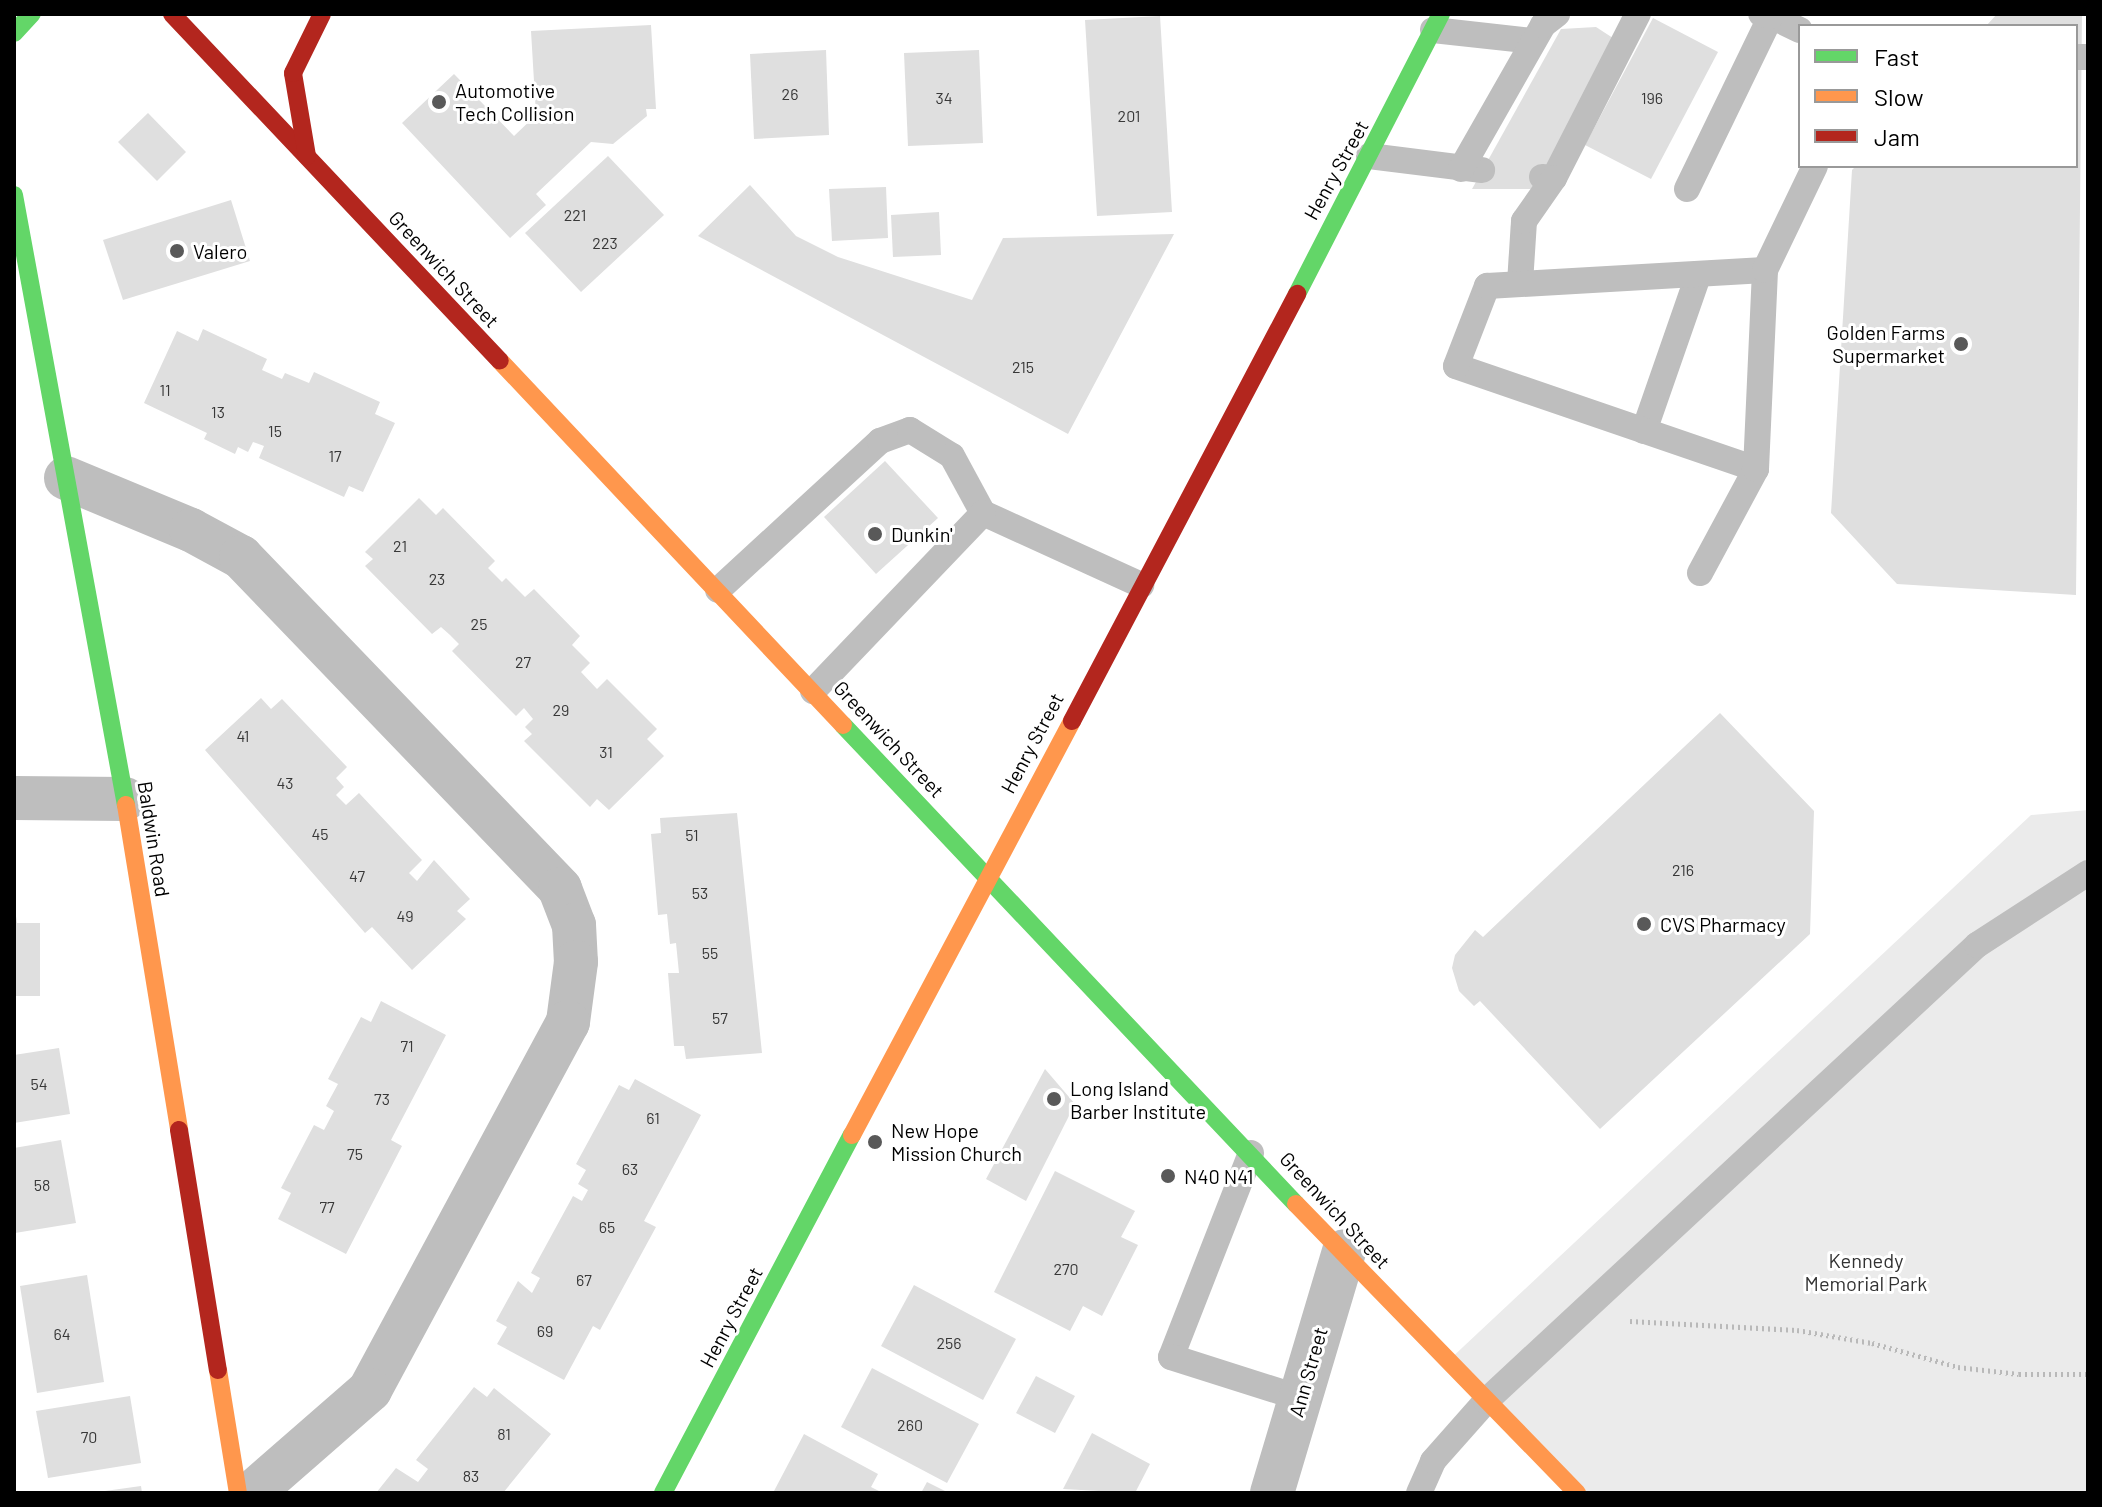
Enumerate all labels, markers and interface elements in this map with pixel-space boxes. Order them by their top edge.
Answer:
legend [1798,24,2078,168]
text: Fast [1874,42,1919,71]
place label: Automotive Tech Collision [455,78,575,125]
text: Slow [1874,82,1923,111]
house number: 26 [782,84,798,104]
house number: 34 [935,88,953,108]
house number: 196 [1641,88,1663,108]
marker: Automotive Tech Collision [430,93,448,111]
house number: 201 [1118,106,1140,126]
street label: Henry Street [1299,116,1373,224]
text: Jam [1874,122,1920,151]
house number: 221 [564,205,586,225]
street label: Greenwich Street [384,206,504,332]
house number: 223 [592,233,618,253]
place label: Valero [193,239,247,263]
marker: Valero [168,242,186,260]
place label: Golden Farms Supermarket [1827,320,1945,367]
marker: Golden Farms Supermarket [1952,335,1970,353]
house number: 215 [1012,357,1034,377]
house number: 11 [159,380,171,400]
house number: 13 [211,402,225,422]
house number: 15 [268,421,282,441]
house number: 17 [328,446,342,466]
place label: Dunkin' [891,522,953,546]
marker: Dunkin' [866,525,884,543]
house number: 21 [393,536,407,556]
house number: 23 [429,569,445,589]
house number: 25 [471,614,487,634]
house number: 27 [515,652,531,672]
street label: Greenwich Street [829,676,949,802]
street label: Henry Street [996,689,1068,797]
house number: 29 [553,700,569,720]
house number: 41 [237,726,249,746]
house number: 31 [599,742,613,762]
house number: 43 [276,773,294,793]
street label: Baldwin Road [133,780,175,898]
house number: 45 [311,824,329,844]
house number: 51 [685,825,699,845]
house number: 216 [1672,860,1694,880]
house number: 47 [349,866,365,886]
house number: 53 [692,883,708,903]
house number: 49 [396,906,414,926]
place label: CVS Pharmacy [1660,912,1786,936]
marker: CVS Pharmacy [1635,915,1653,933]
house number: 55 [702,943,718,963]
house number: 57 [712,1008,728,1028]
house number: 71 [400,1036,414,1056]
house number: 54 [30,1074,48,1094]
place label: Long Island Barber Institute [1070,1076,1206,1123]
house number: 73 [374,1089,390,1109]
marker: Long Island Barber Institute [1045,1090,1063,1108]
house number: 61 [646,1108,660,1128]
place label: New Hope Mission Church [891,1118,1022,1165]
marker: New Hope Mission Church [866,1133,884,1151]
house number: 75 [347,1144,363,1164]
street label: Greenwich Street [1275,1147,1395,1273]
house number: 63 [622,1159,638,1179]
place label: N40 N41 [1184,1164,1254,1188]
marker: N40 N41 [1159,1167,1177,1185]
house number: 58 [34,1175,50,1195]
house number: 77 [319,1197,335,1217]
house number: 65 [599,1217,615,1237]
park label: Kennedy Memorial Park [1805,1248,1927,1295]
house number: 270 [1053,1259,1079,1279]
street label: Henry Street [695,1263,767,1371]
house number: 67 [576,1270,592,1290]
house number: 69 [537,1321,553,1341]
house number: 64 [53,1324,71,1344]
street label: Ann Street [1284,1324,1332,1420]
house number: 256 [936,1333,962,1353]
house number: 260 [897,1415,923,1435]
house number: 81 [497,1424,511,1444]
house number: 70 [81,1427,97,1447]
house number: 83 [463,1466,479,1486]

